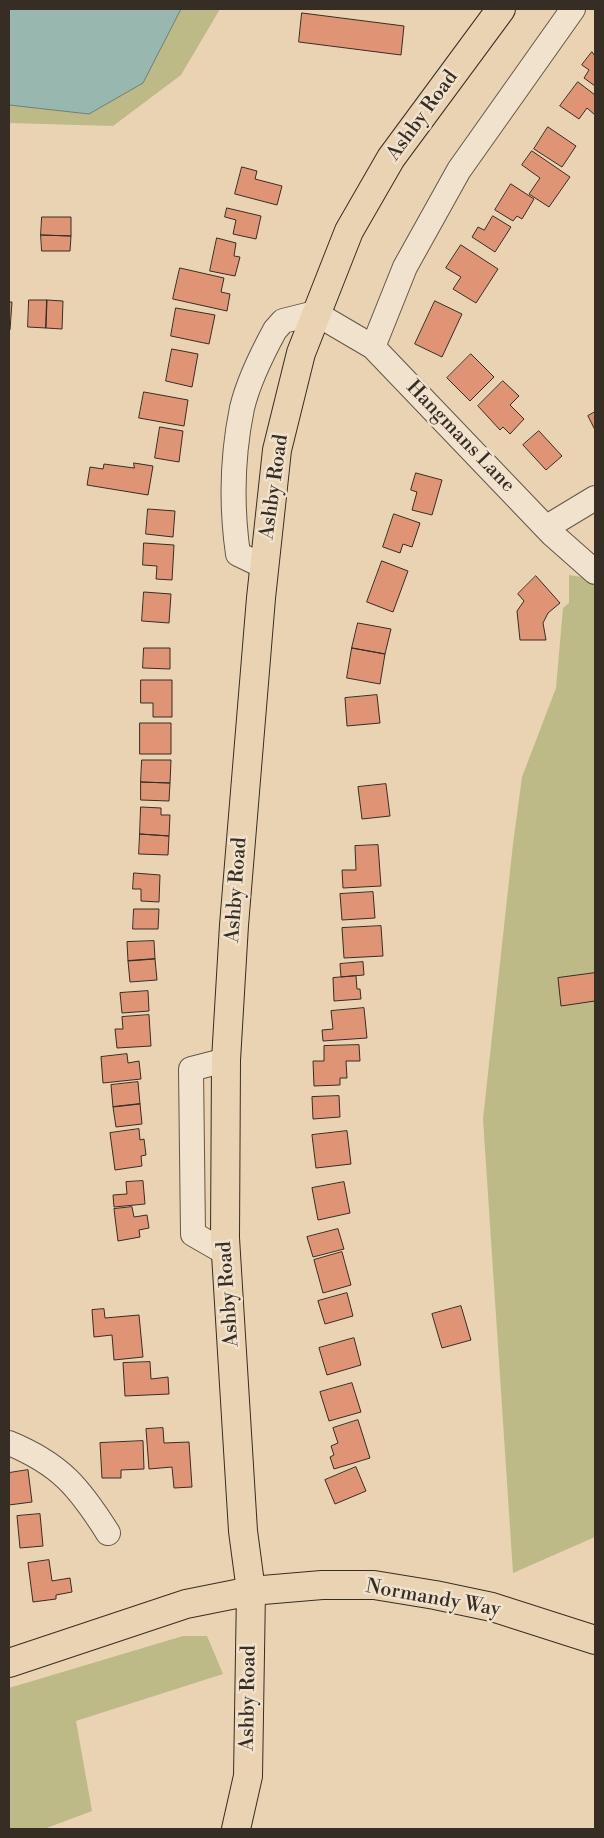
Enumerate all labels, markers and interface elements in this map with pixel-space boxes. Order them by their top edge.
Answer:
street label: Ashby Road [382,66,464,166]
street label: Hangmans Lane [401,376,519,498]
street label: Ashby Road [256,433,294,541]
street label: Ashby Road [221,836,253,944]
street label: Ashby Road [213,1240,245,1348]
street label: Normandy Way [364,1575,502,1623]
street label: Ashby Road [236,1645,262,1751]

